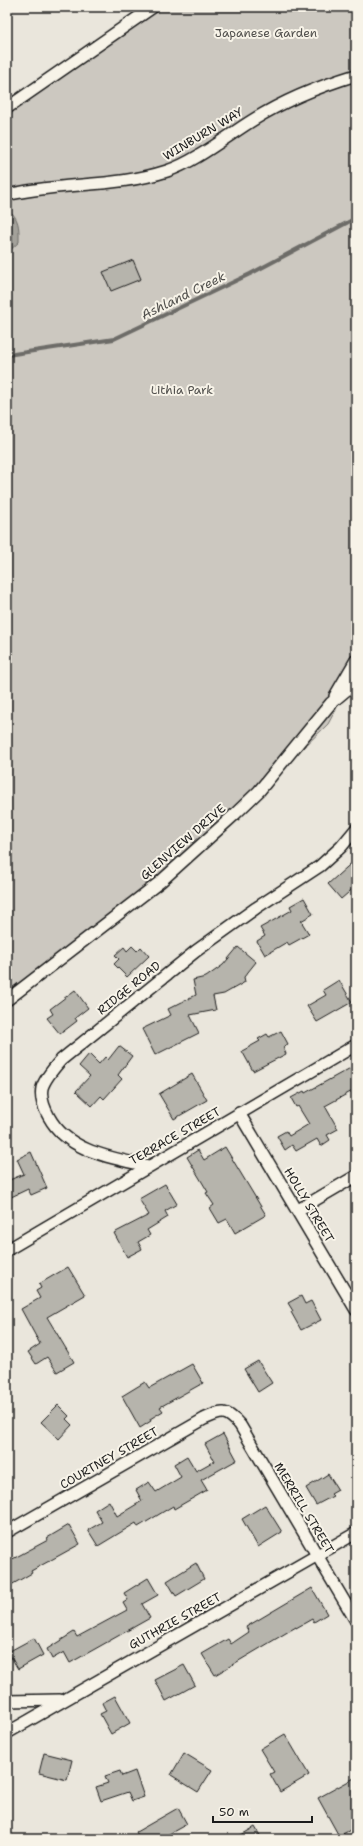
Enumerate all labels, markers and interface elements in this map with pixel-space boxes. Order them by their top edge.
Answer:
park label: Japanese Garden [215,25,317,41]
street label: WINBURN WAY [160,103,247,164]
water label: Ashland Creek [138,267,229,323]
park label: Lithia Park [151,382,213,398]
street label: GLENVIEW DRIVE [137,801,229,883]
street label: RIDGE ROAD [94,958,164,1018]
street label: TERRACE STREET [127,1103,224,1169]
street label: HOLLY STREET [280,1165,338,1246]
street label: COURTNEY STREET [57,1423,162,1493]
street label: MERRILL STREET [271,1460,338,1557]
street label: GUTHRIE STREET [126,1589,225,1653]
scale bar [213,1798,312,1824]
text: 50 m [219,1804,249,1820]

